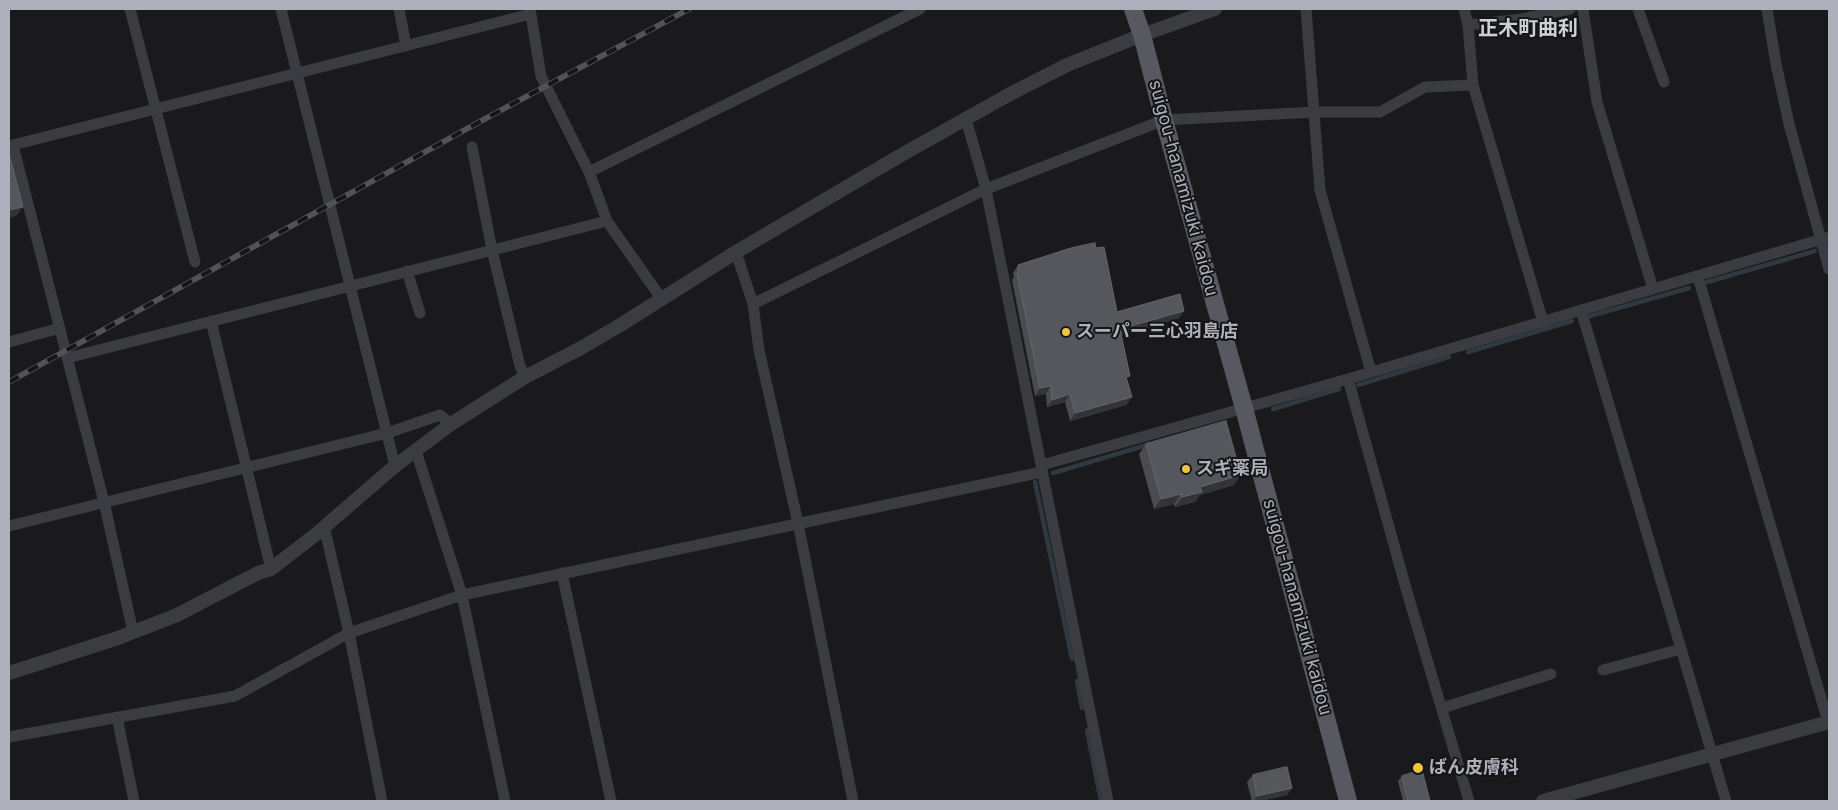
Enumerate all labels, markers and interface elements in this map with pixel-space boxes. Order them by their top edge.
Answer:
district label: 正木町曲利 [1478,17,1578,41]
street label: suigou-hanamizuki kaidou [1144,78,1222,298]
place label: スーパー三心羽島店 [1076,321,1238,343]
marker: スーパー三心羽島店 [1060,326,1072,338]
place label: スギ薬局 [1196,458,1268,480]
marker: スギ薬局 [1180,463,1192,475]
street label: suigou-hanamizuki kaidou [1258,497,1336,717]
place label: ばん皮膚科 [1429,757,1519,779]
marker: ばん皮膚科 [1411,761,1425,775]

